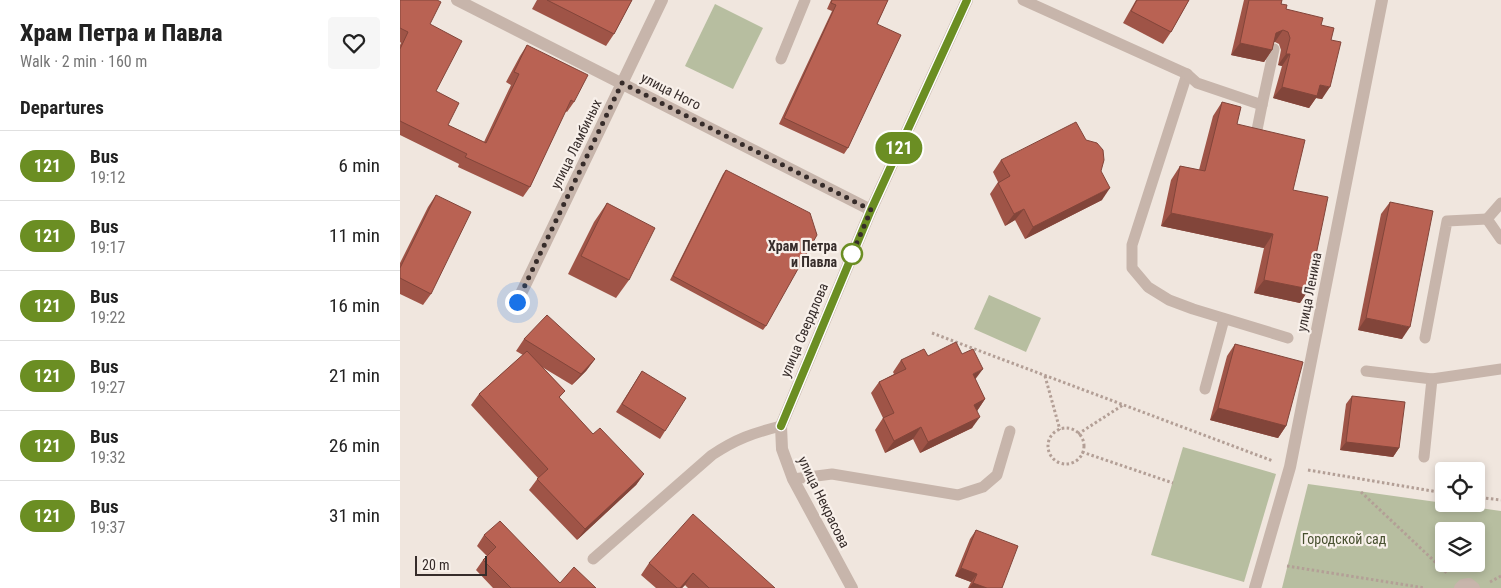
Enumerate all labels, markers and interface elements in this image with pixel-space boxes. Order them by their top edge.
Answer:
button: heart [328,17,380,69]
text: Храм Петра и Павла [20,19,223,47]
text: Walk · 2 min · 160 m [20,52,147,71]
street label: улица Ного [638,69,704,113]
text: Departures [20,96,104,119]
street label: улица Ламбиных [547,96,605,192]
line badge: 121 [870,132,928,164]
text: 121 [885,137,913,158]
text: Bus [90,145,119,168]
text: 6 min [338,154,380,177]
text: 121 [34,155,61,176]
text: 19:12 [90,168,125,187]
text: Bus [90,215,119,238]
text: 11 min [329,224,380,247]
text: 121 [34,225,61,246]
text: 19:17 [90,238,125,257]
place label: Храм Петра и Павла [768,238,837,270]
marker: Храм Петра и Павла [841,243,863,265]
street label: улица Ленина [1293,251,1325,333]
street label: улица Свердлова [777,280,831,380]
text: Bus [90,285,119,308]
your location [505,290,530,315]
text: 16 min [329,294,380,317]
text: 121 [34,295,61,316]
text: 19:22 [90,308,125,327]
text: Bus [90,355,119,378]
text: 21 min [329,364,380,387]
text: 121 [34,365,61,386]
text: 19:27 [90,378,125,397]
text: Bus [90,425,119,448]
text: 26 min [329,434,380,457]
text: 121 [34,435,61,456]
text: 19:32 [90,448,125,467]
street label: улица Некрасова [795,454,853,550]
map controls [1435,462,1485,572]
button: locate [1435,462,1485,512]
text: Bus [90,495,119,518]
text: 31 min [329,504,380,527]
text: 121 [34,505,61,526]
text: 19:37 [90,518,125,537]
button: layers [1435,522,1485,572]
park label: Городской сад [1302,531,1387,547]
scale bar [415,553,488,576]
text: 20 m [422,557,450,573]

